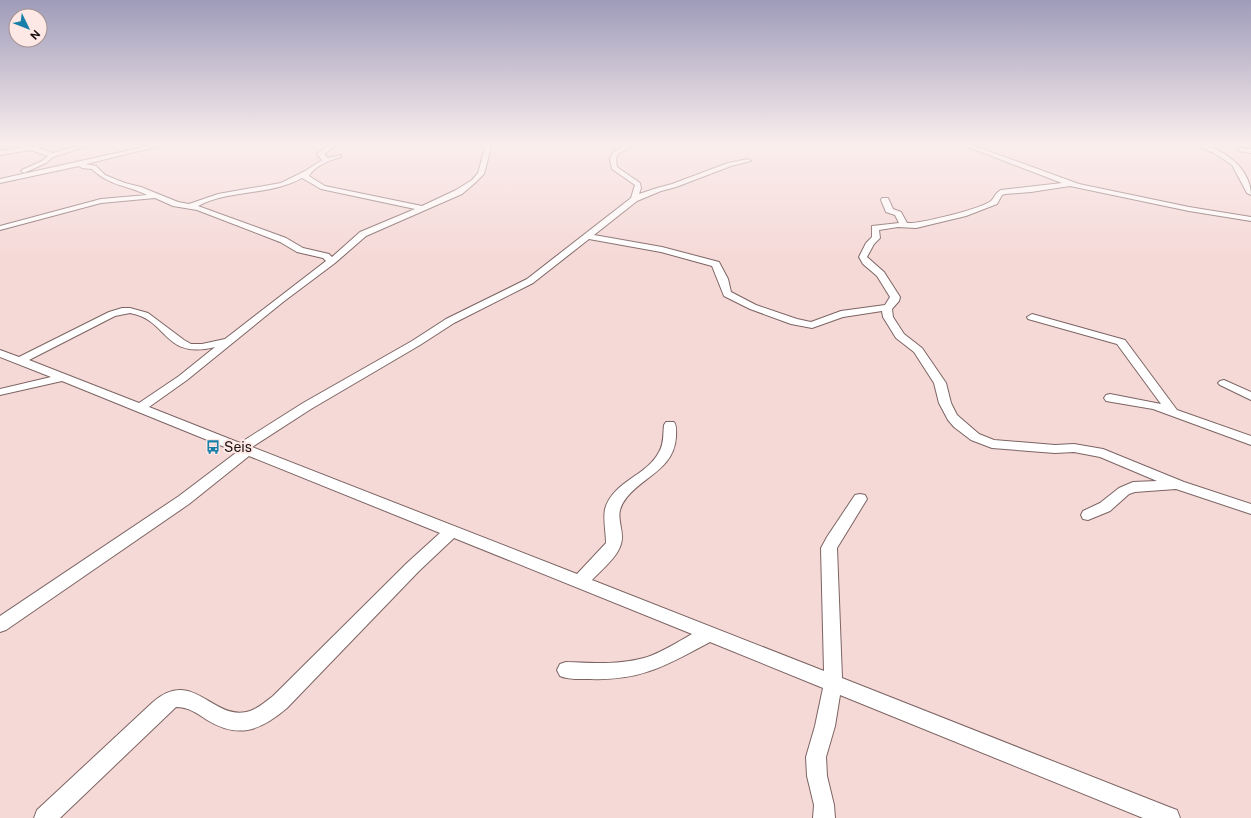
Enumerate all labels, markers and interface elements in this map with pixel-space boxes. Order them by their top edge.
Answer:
north arrow [8,8,48,48]
text: N [28,28,43,42]
bus stop icon: Seis [205,439,221,455]
place label: Seis [224,439,252,455]

